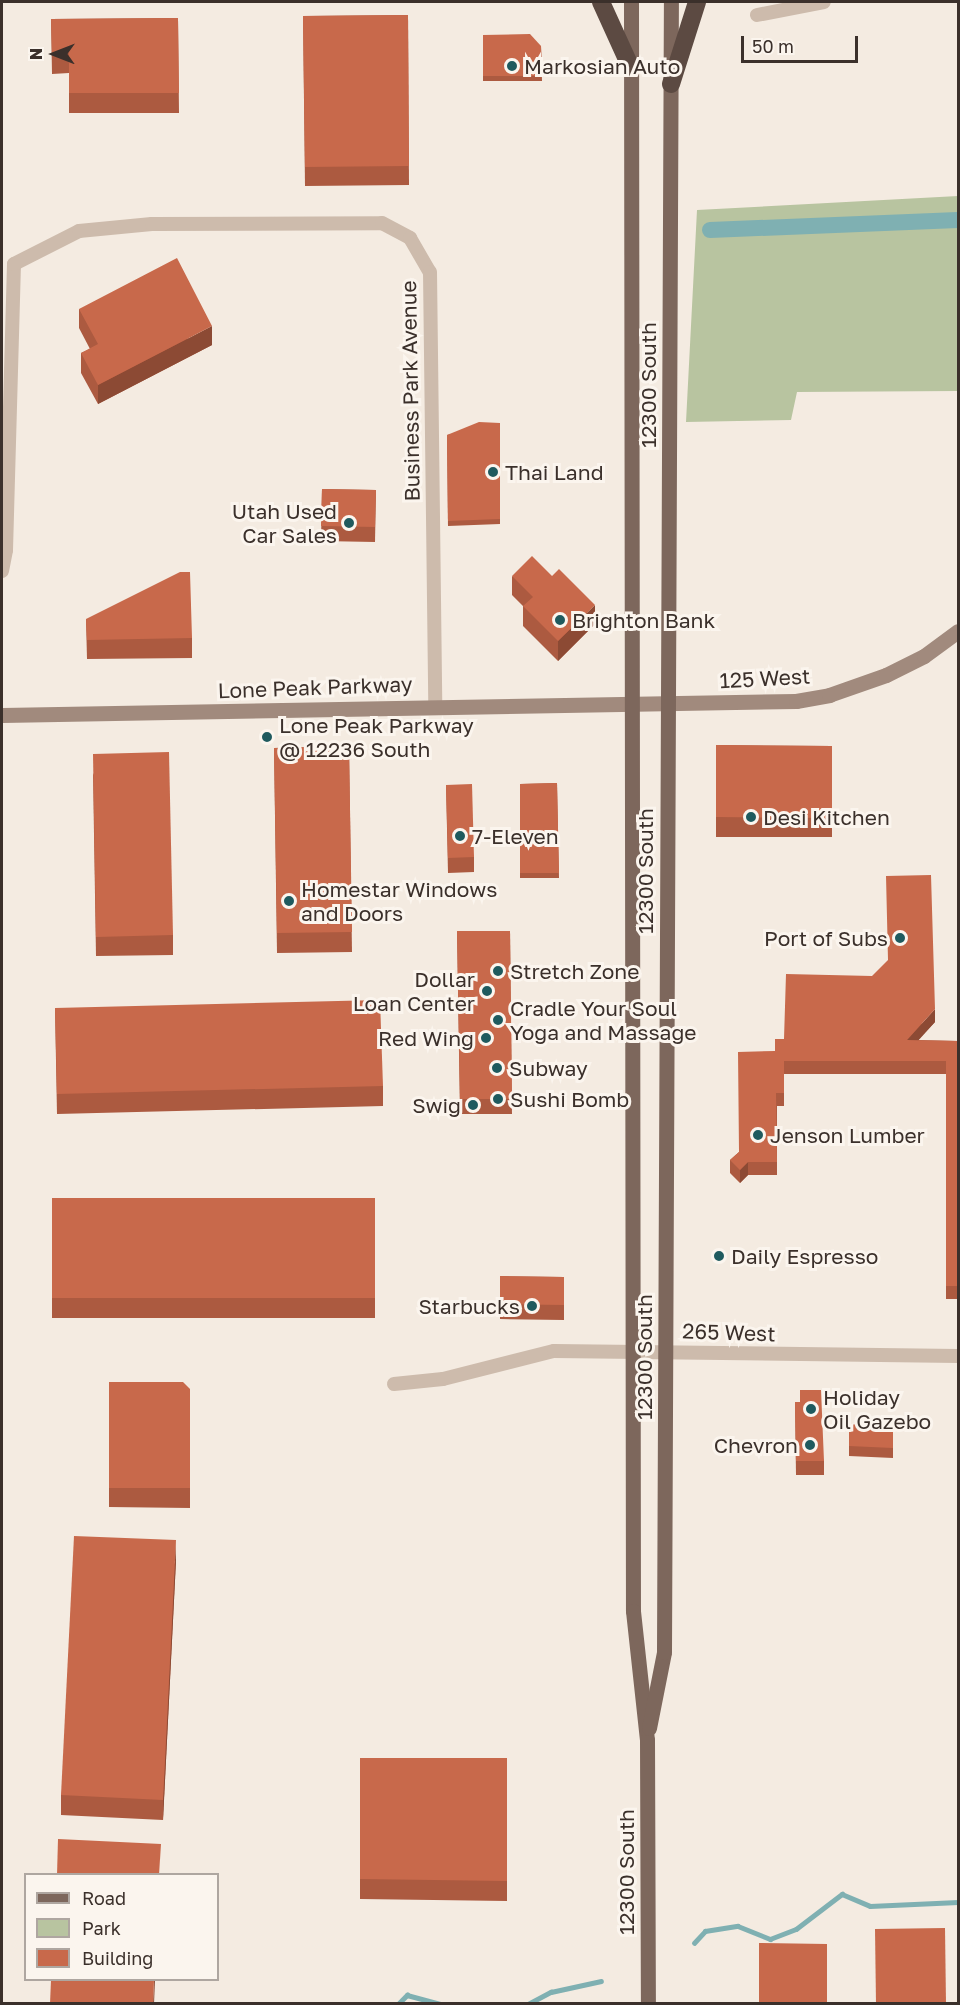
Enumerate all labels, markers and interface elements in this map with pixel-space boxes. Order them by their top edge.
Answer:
north arrow [24,24,84,84]
scale bar [744,24,861,62]
text: 50 m [752,35,794,57]
text: N [26,48,46,60]
place label: Markosian Auto [524,53,680,79]
marker: Markosian Auto [505,59,519,73]
street label: Business Park Avenue [395,280,425,502]
street label: 12300 South [635,322,661,448]
place label: Thai Land [505,459,604,485]
marker: Thai Land [486,465,500,479]
place label: Utah Used Car Sales [232,498,337,548]
marker: Utah Used Car Sales [342,516,356,530]
place label: Brighton Bank [572,607,715,633]
marker: Brighton Bank [553,613,567,627]
street label: 125 West [719,663,811,693]
street label: Lone Peak Parkway [217,671,413,703]
place label: Lone Peak Parkway @ 12236 South [279,712,474,762]
marker: Lone Peak Parkway @ 12236 South [260,730,274,744]
place label: Desi Kitchen [763,804,890,830]
street label: 12300 South [632,808,658,934]
marker: Desi Kitchen [744,810,758,824]
place label: 7-Eleven [472,823,559,849]
marker: 7-Eleven [453,829,467,843]
place label: Homestar Windows and Doors [301,876,497,926]
marker: Homestar Windows and Doors [282,894,296,908]
place label: Port of Subs [764,925,888,951]
marker: Port of Subs [893,931,907,945]
place label: Stretch Zone [510,958,639,984]
marker: Stretch Zone [491,964,505,978]
place label: Dollar Loan Center [353,966,475,1016]
marker: Dollar Loan Center [480,984,494,998]
place label: Cradle Your Soul Yoga and Massage [510,995,696,1045]
marker: Cradle Your Soul Yoga and Massage [491,1013,505,1027]
place label: Red Wing [378,1025,474,1051]
marker: Red Wing [479,1031,493,1045]
place label: Subway [509,1055,588,1081]
marker: Subway [490,1061,504,1075]
place label: Sushi Bomb [510,1086,629,1112]
place label: Swig [412,1092,461,1118]
marker: Sushi Bomb [491,1092,505,1106]
marker: Swig [466,1098,480,1112]
place label: Jenson Lumber [770,1122,925,1148]
marker: Jenson Lumber [751,1128,765,1142]
place label: Daily Espresso [731,1243,878,1269]
marker: Daily Espresso [712,1249,726,1263]
place label: Starbucks [418,1293,520,1319]
street label: 12300 South [631,1294,657,1420]
marker: Starbucks [525,1299,539,1313]
street label: 265 West [682,1318,776,1346]
place label: Holiday Oil Gazebo [823,1384,931,1434]
marker: Holiday Oil Gazebo [804,1402,818,1416]
place label: Chevron [714,1432,798,1458]
marker: Chevron [803,1438,817,1452]
street label: 12300 South [613,1809,639,1935]
legend [24,1873,219,1981]
text: Road [82,1887,126,1909]
text: Park [82,1917,121,1939]
text: Building [82,1947,153,1969]

